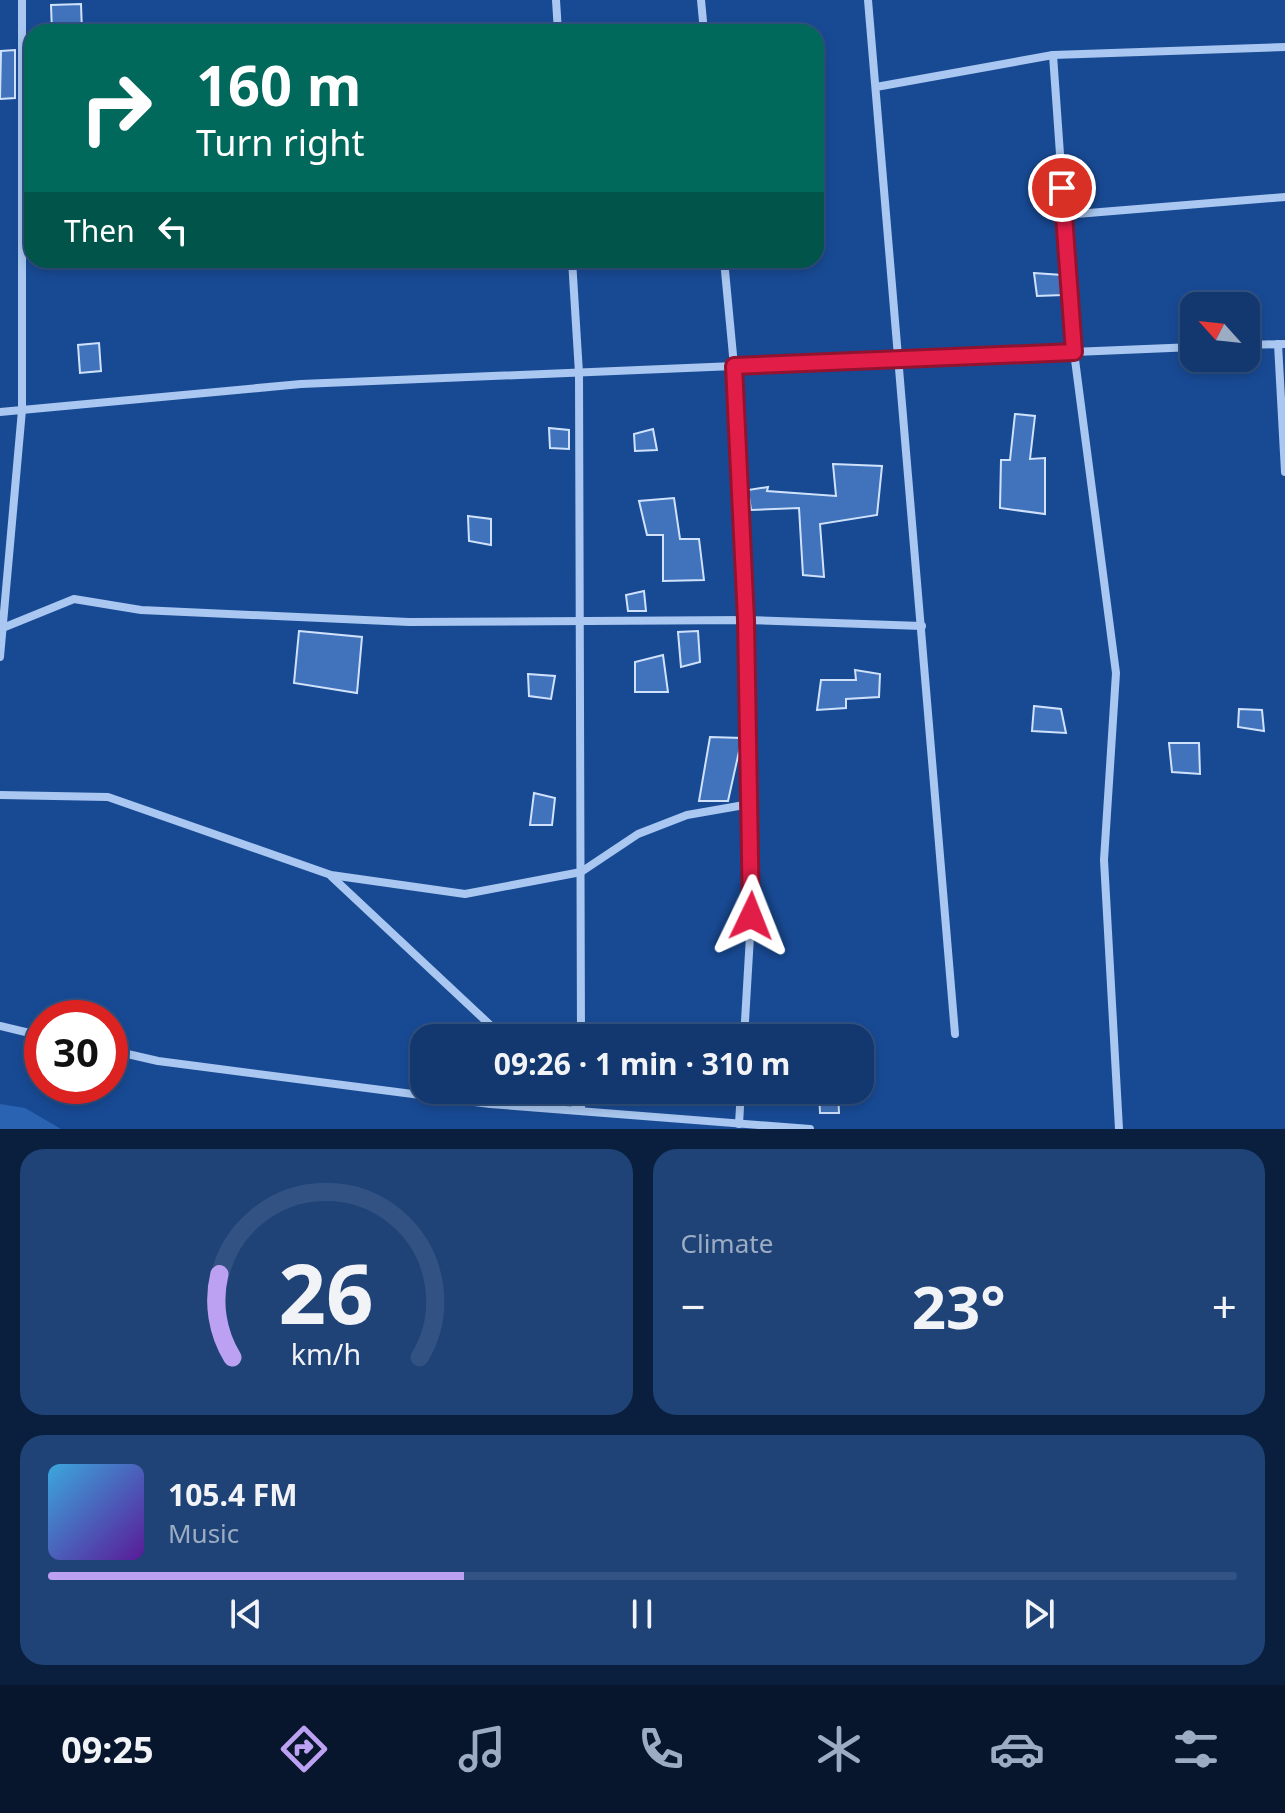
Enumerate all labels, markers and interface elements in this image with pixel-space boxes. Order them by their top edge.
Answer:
text: 160 m [196,46,361,122]
icon: right [64,56,168,160]
text: Turn right [196,118,364,167]
pin [1028,154,1096,222]
icon: arrive [1040,166,1084,210]
icon: left [151,208,195,252]
text: Then [64,210,135,251]
north arrow [1180,292,1260,372]
map controls [1180,292,1260,372]
position arrow [709,874,793,958]
speed limit sign: 30 [24,1000,128,1104]
text: 09:26 · 1 min · 310 m [494,1043,790,1084]
text: Climate [681,1225,773,1261]
text: 26 [279,1235,374,1348]
text: 23° [912,1265,1006,1347]
text: − [681,1276,706,1336]
text: + [1212,1276,1237,1336]
text: km/h [291,1334,361,1373]
text: 105.4 FM [168,1474,298,1515]
text: Music [168,1515,239,1551]
icon: previous [224,1592,268,1636]
icon: pause [620,1592,664,1636]
icon: next [1017,1592,1061,1636]
icon: directions [276,1721,332,1777]
icon: music [454,1721,510,1777]
icon: phone [633,1721,689,1777]
icon: climate [811,1721,867,1777]
icon: car [989,1721,1045,1777]
icon: filters [1168,1721,1224,1777]
text: 09:25 [61,1725,154,1774]

